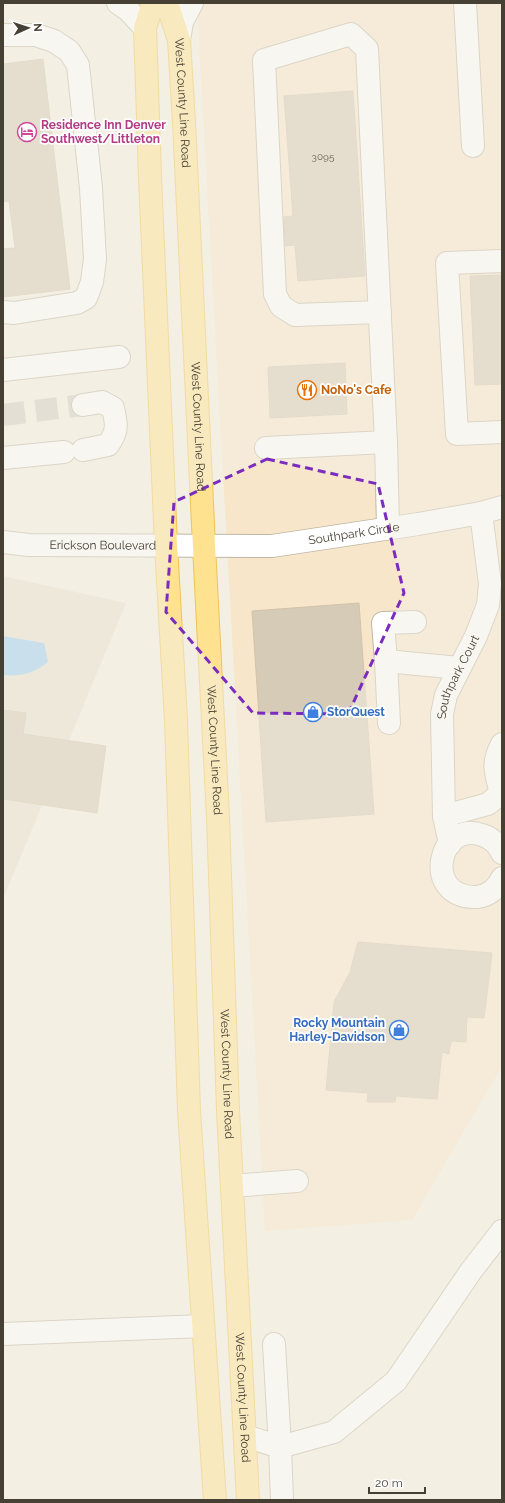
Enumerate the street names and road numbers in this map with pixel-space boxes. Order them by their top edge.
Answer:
street label: West County Line Road [172,38,193,168]
street label: West County Line Road [188,361,208,492]
street label: Southpark Circle [307,520,400,547]
street label: Erickson Boulevard [49,538,156,553]
street label: Southpark Court [435,633,482,719]
street label: West County Line Road [204,685,225,815]
street label: West County Line Road [218,1009,236,1139]
street label: West County Line Road [232,1332,253,1463]

